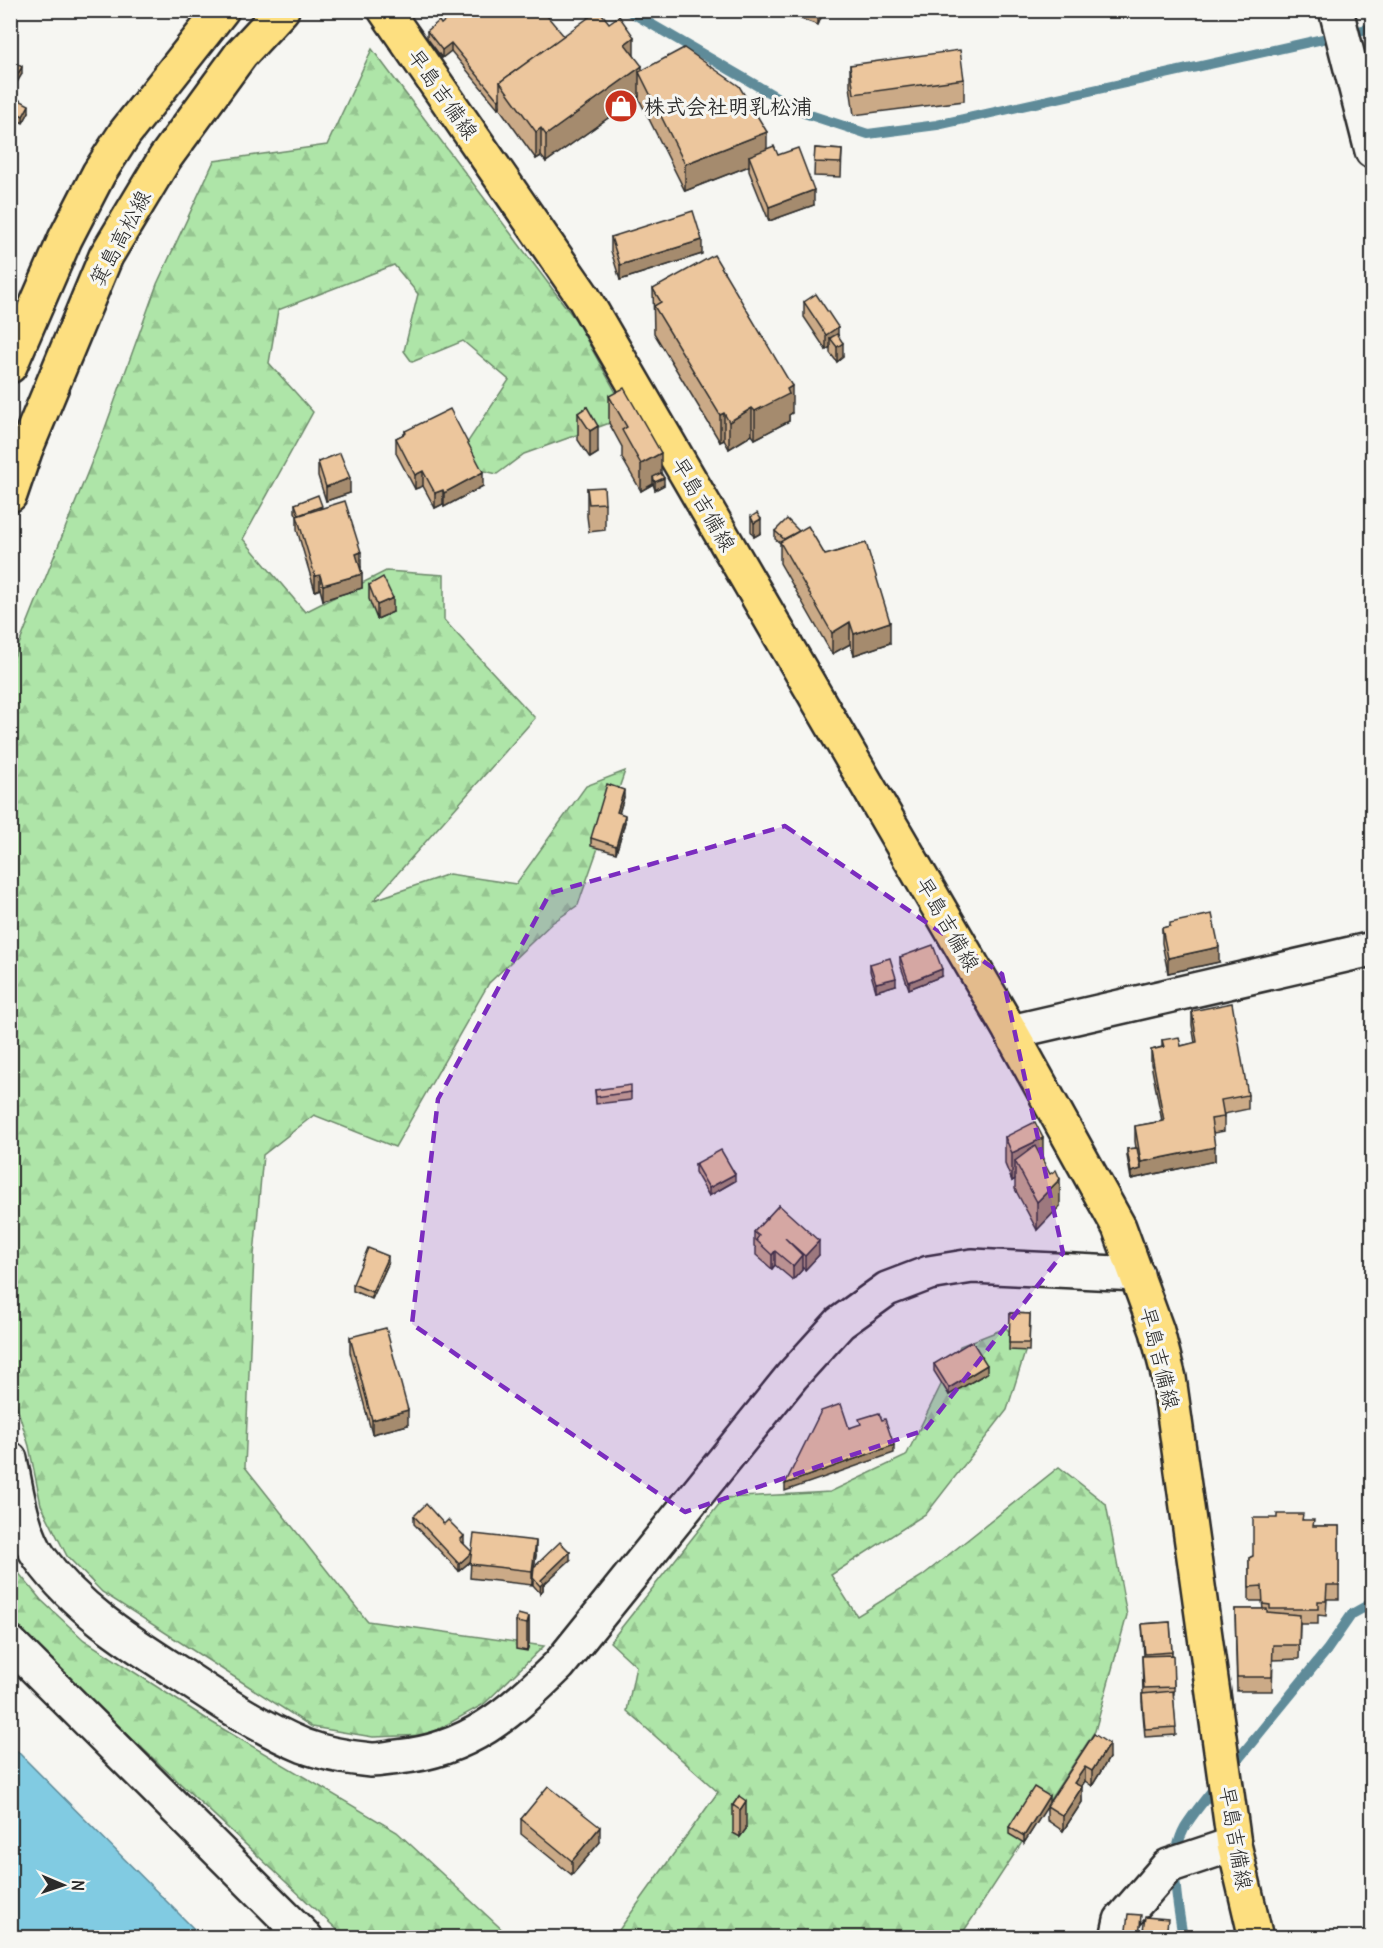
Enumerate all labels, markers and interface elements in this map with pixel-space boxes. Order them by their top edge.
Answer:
street label: 早島吉備線 [402,43,484,145]
shop icon: 株式会社明乳松浦 [603,88,639,124]
place label: 株式会社明乳松浦 [644,93,812,120]
street label: 箕島高松線 [83,185,157,291]
street label: 早島吉備線 [666,452,742,556]
street label: 早島吉備線 [910,872,986,976]
street label: 早島吉備線 [1134,1304,1186,1412]
street label: 早島吉備線 [1214,1784,1258,1892]
north arrow [33,1855,93,1915]
text: N [68,1880,88,1891]

